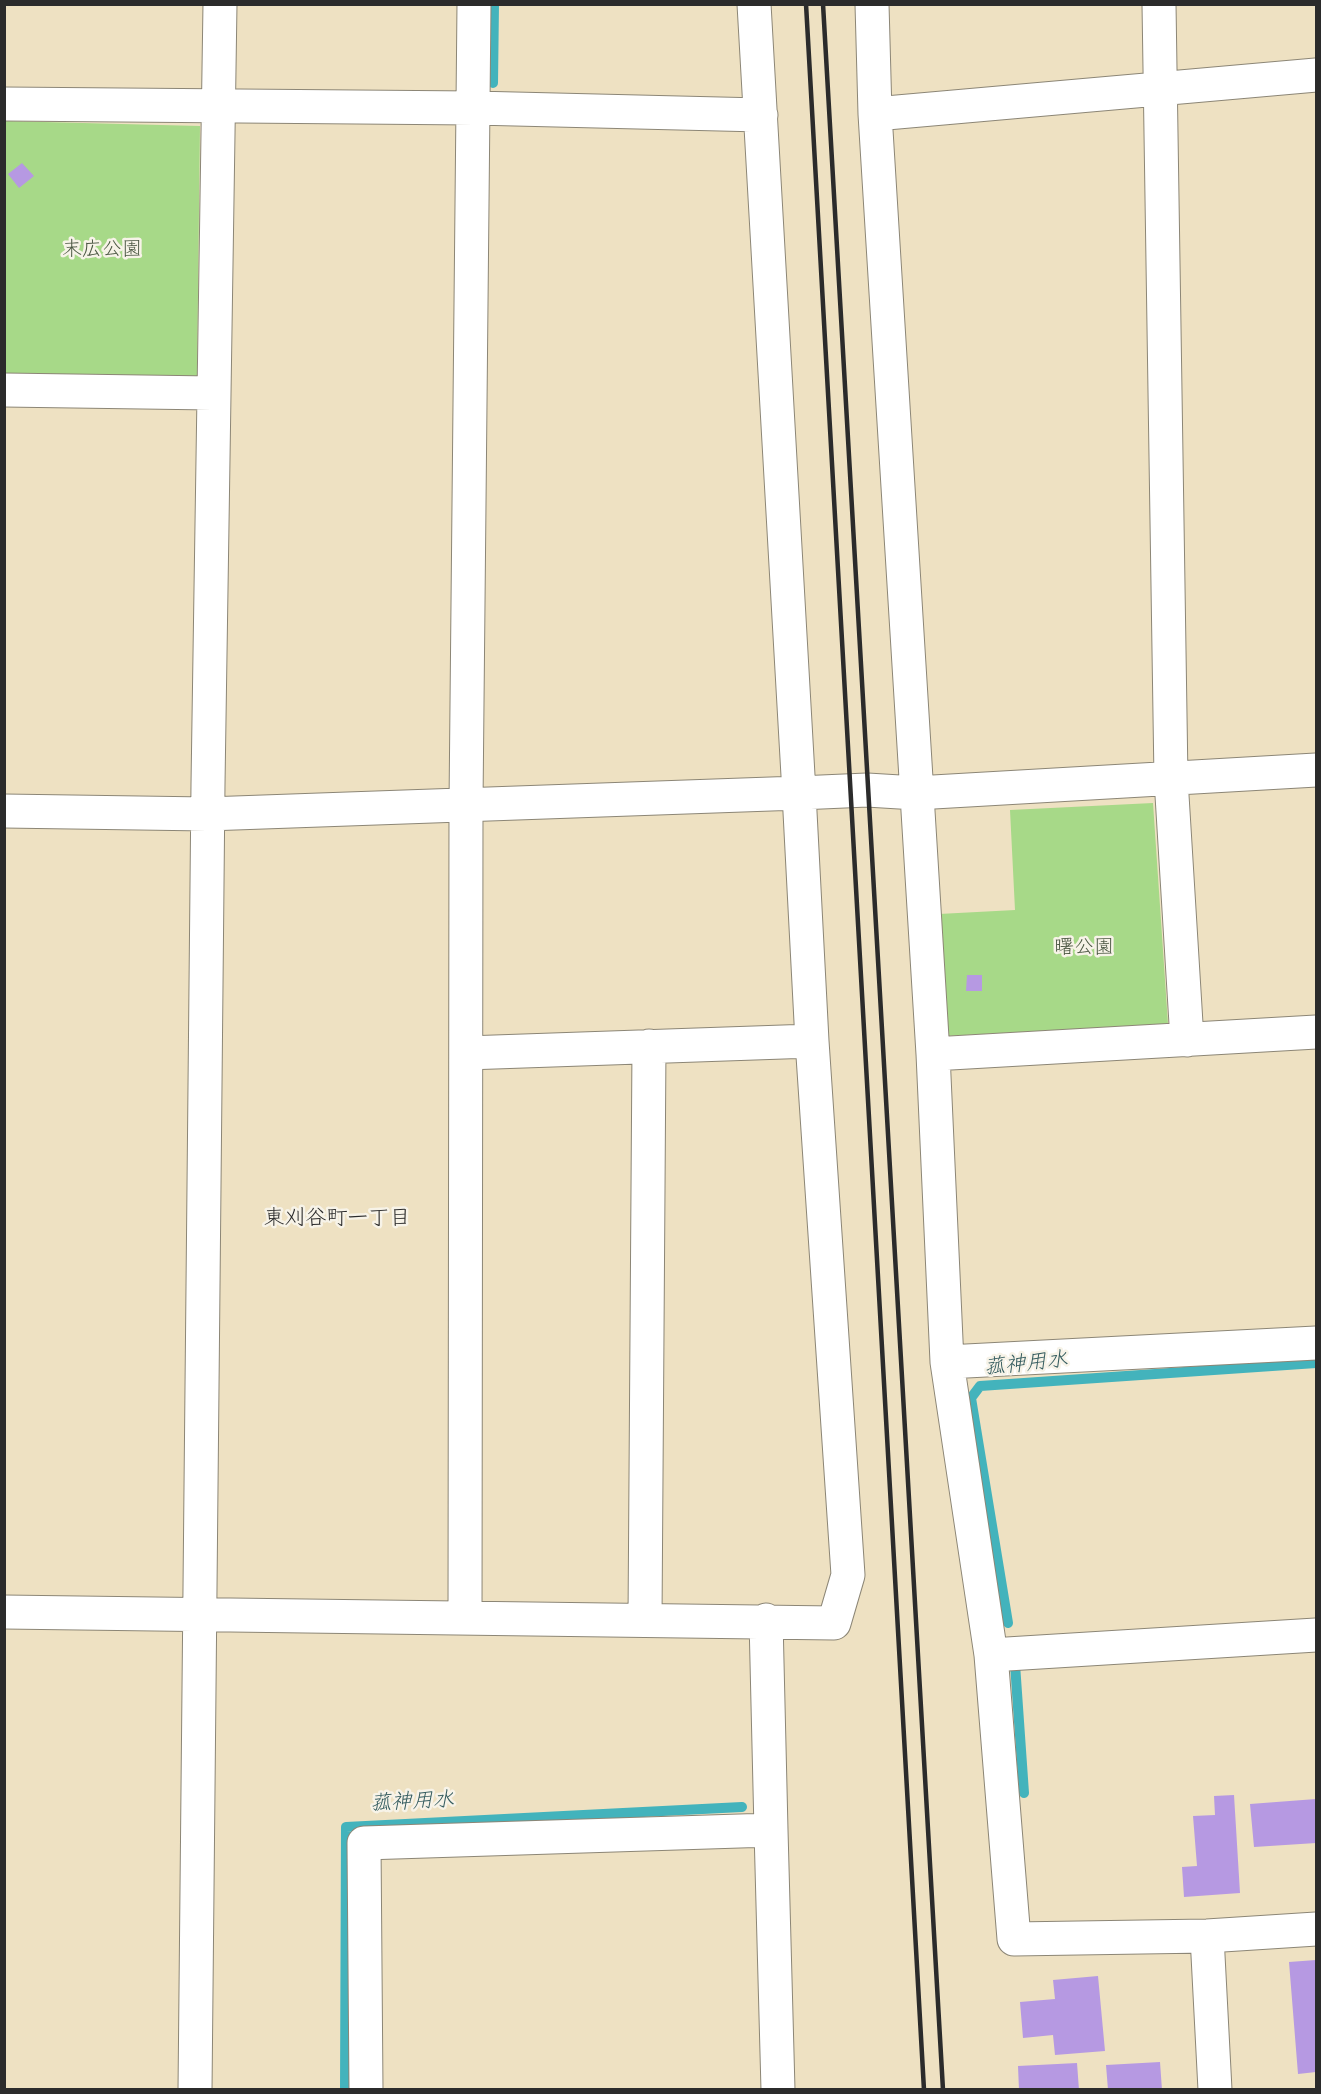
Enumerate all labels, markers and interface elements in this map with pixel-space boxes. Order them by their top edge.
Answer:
park label: 末広公園 [62,240,142,264]
park label: 曙公園 [1054,938,1114,962]
district label: 東刈谷町一丁目 [264,1207,410,1233]
water label: 菰神用水 [983,1349,1069,1383]
water label: 菰神用水 [369,1789,455,1819]

